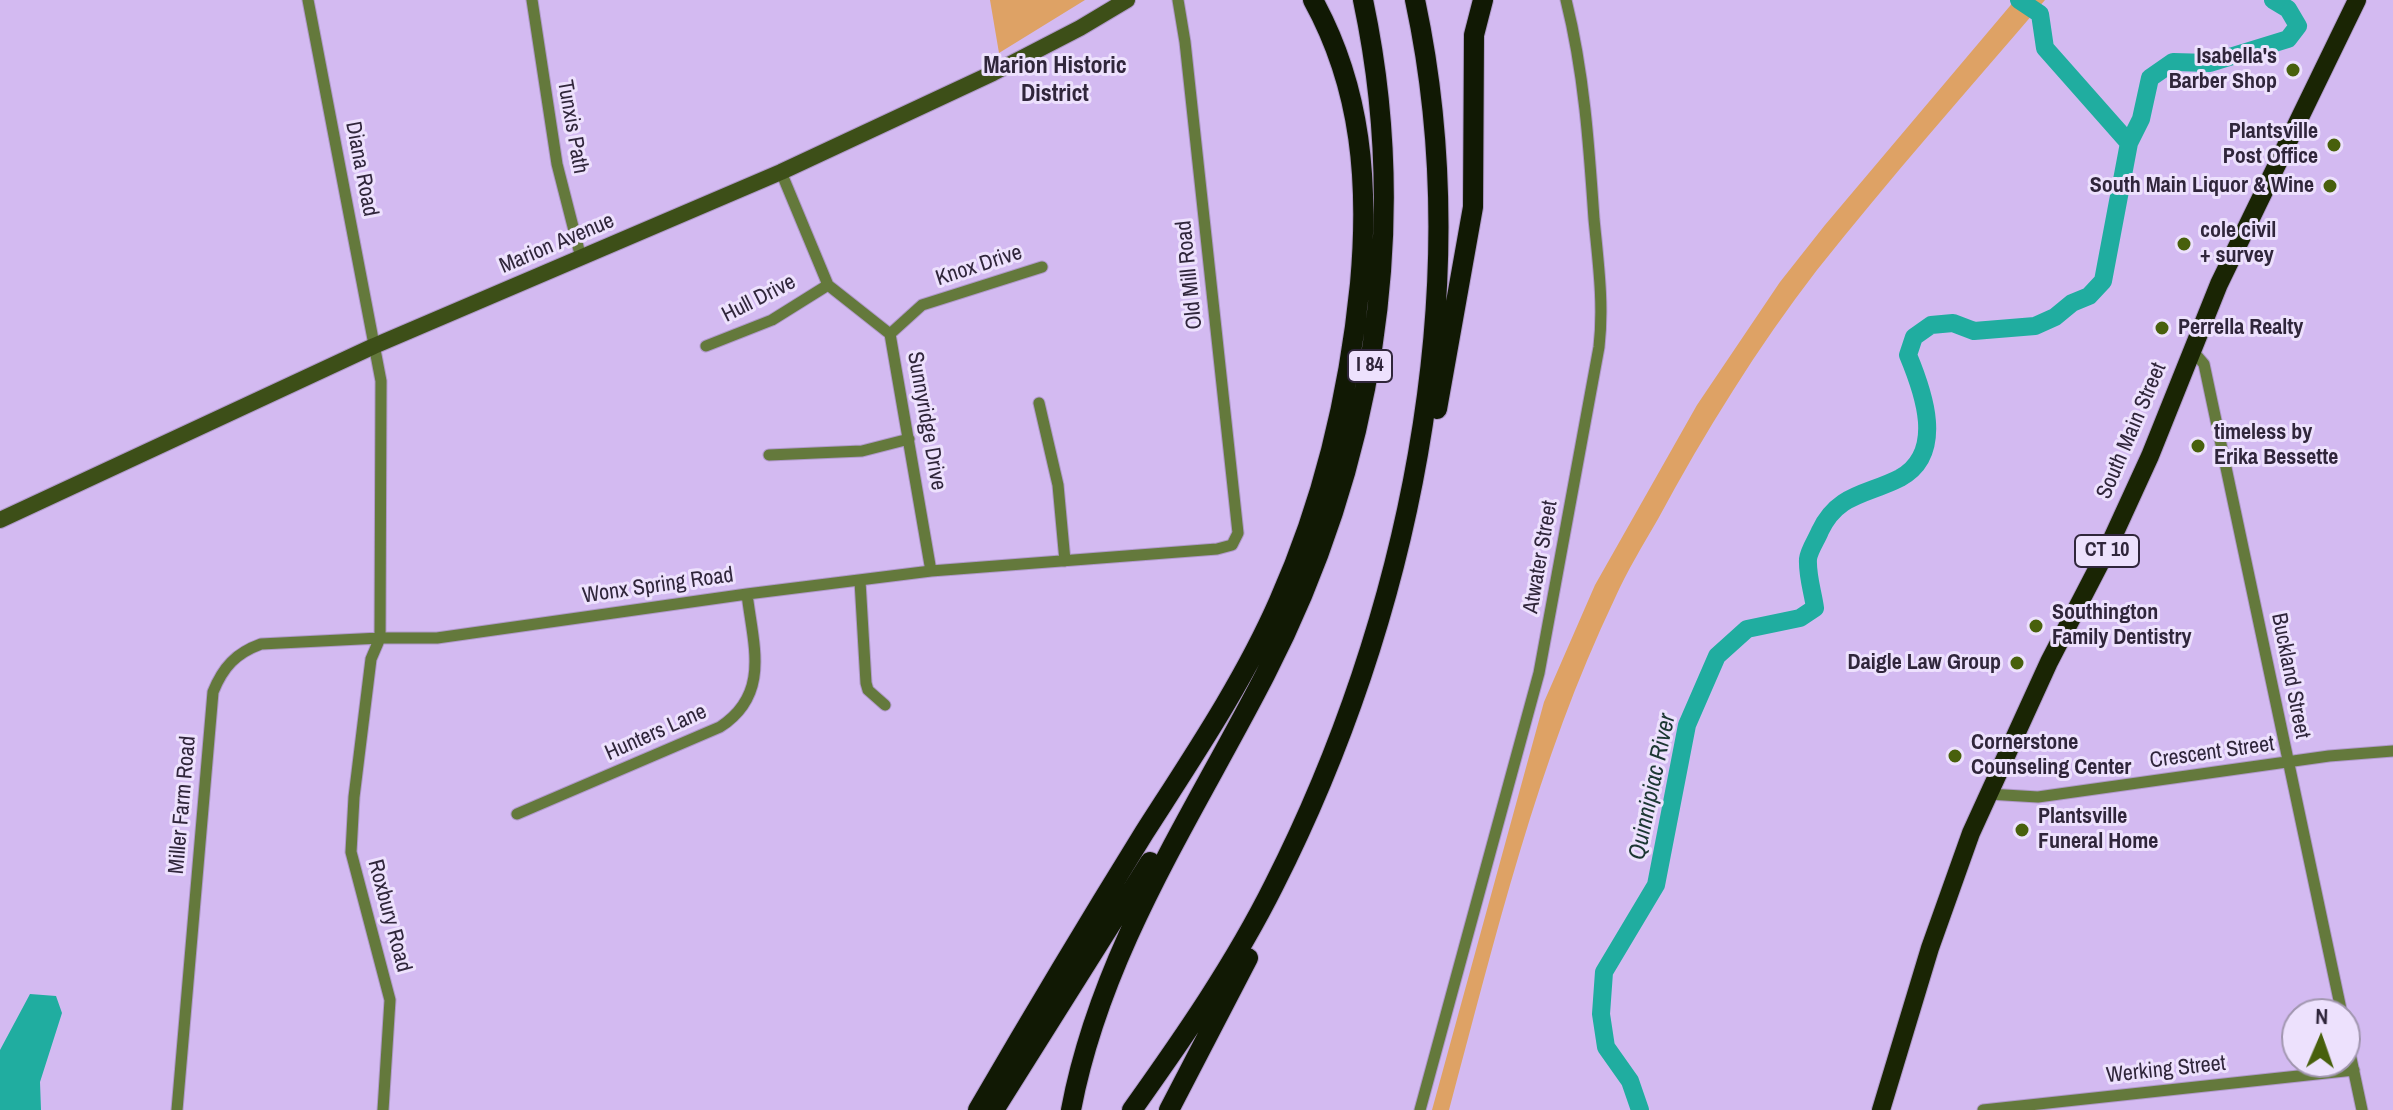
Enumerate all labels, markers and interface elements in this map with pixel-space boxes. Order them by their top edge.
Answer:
place label: Isabella's Barber Shop [2169,44,2277,96]
district label: Marion Historic District [983,53,1127,109]
marker: Isabella's Barber Shop [2284,61,2302,79]
street label: Tunxis Path [551,78,593,176]
street label: Diana Road [339,119,383,219]
place label: Plantsville Post Office [2223,119,2318,170]
marker: Plantsville Post Office [2325,136,2343,154]
place label: South Main Liquor & Wine [2090,173,2314,199]
marker: South Main Liquor & Wine [2321,177,2339,195]
street label: Marion Avenue [496,208,618,280]
place label: cole civil + survey [2200,218,2276,270]
street label: Old Mill Road [1171,219,1209,331]
marker: cole civil + survey [2175,235,2193,253]
street label: Knox Drive [932,240,1026,292]
street label: Hull Drive [718,269,800,329]
place label: Perrella Realty [2178,315,2303,341]
marker: Perrella Realty [2153,319,2171,337]
street label: Sunnyridge Drive [901,350,951,492]
road number: I 84 [1348,350,1392,382]
street label: South Main Street [2091,359,2173,503]
place label: timeless by Erika Bessette [2214,420,2338,472]
marker: timeless by Erika Bessette [2189,437,2207,455]
street label: Atwater Street [1518,498,1564,616]
road number: CT 10 [2075,535,2139,567]
street label: Wonx Spring Road [581,562,735,610]
place label: Southington Family Dentistry [2052,600,2191,652]
street label: Buckland Street [2265,611,2315,741]
marker: Southington Family Dentistry [2027,617,2045,635]
place label: Daigle Law Group [1848,650,2001,676]
marker: Daigle Law Group [2008,654,2026,672]
street label: Hunters Lane [601,699,711,767]
water label: Quinnipiac River [1623,711,1683,863]
place label: Cornerstone Counseling Center [1971,730,2131,782]
street label: Crescent Street [2148,731,2276,775]
street label: Miller Farm Road [164,735,202,875]
marker: Cornerstone Counseling Center [1946,747,1964,765]
place label: Plantsville Funeral Home [2038,804,2158,856]
marker: Plantsville Funeral Home [2013,821,2031,839]
street label: Roxbury Road [361,857,417,975]
north arrow [2281,998,2361,1078]
text: N [2315,1001,2329,1031]
street label: Werking Street [2105,1051,2227,1089]

